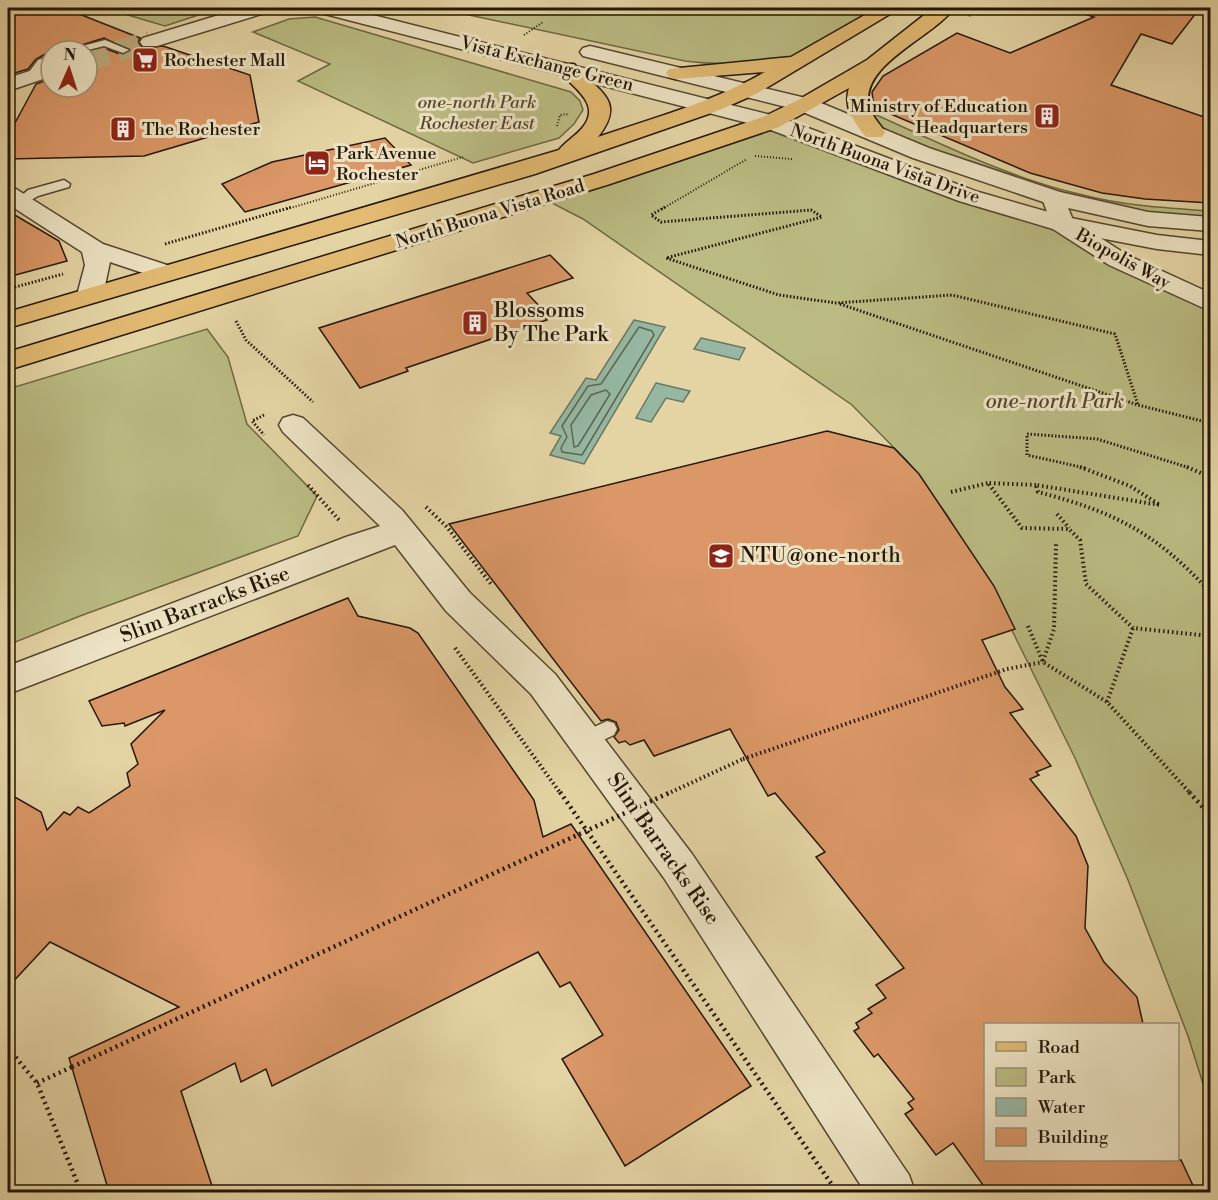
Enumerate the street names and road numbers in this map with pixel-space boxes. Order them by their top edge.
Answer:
street label: Vista Exchange Green [457,31,636,97]
street label: North Buona Vista Drive [787,119,983,209]
street label: North Buona Vista Road [393,174,588,254]
street label: Biopolis Way [1071,223,1175,295]
street label: Slim Barracks Rise [117,561,293,649]
street label: Slim Barracks Rise [601,768,725,930]

